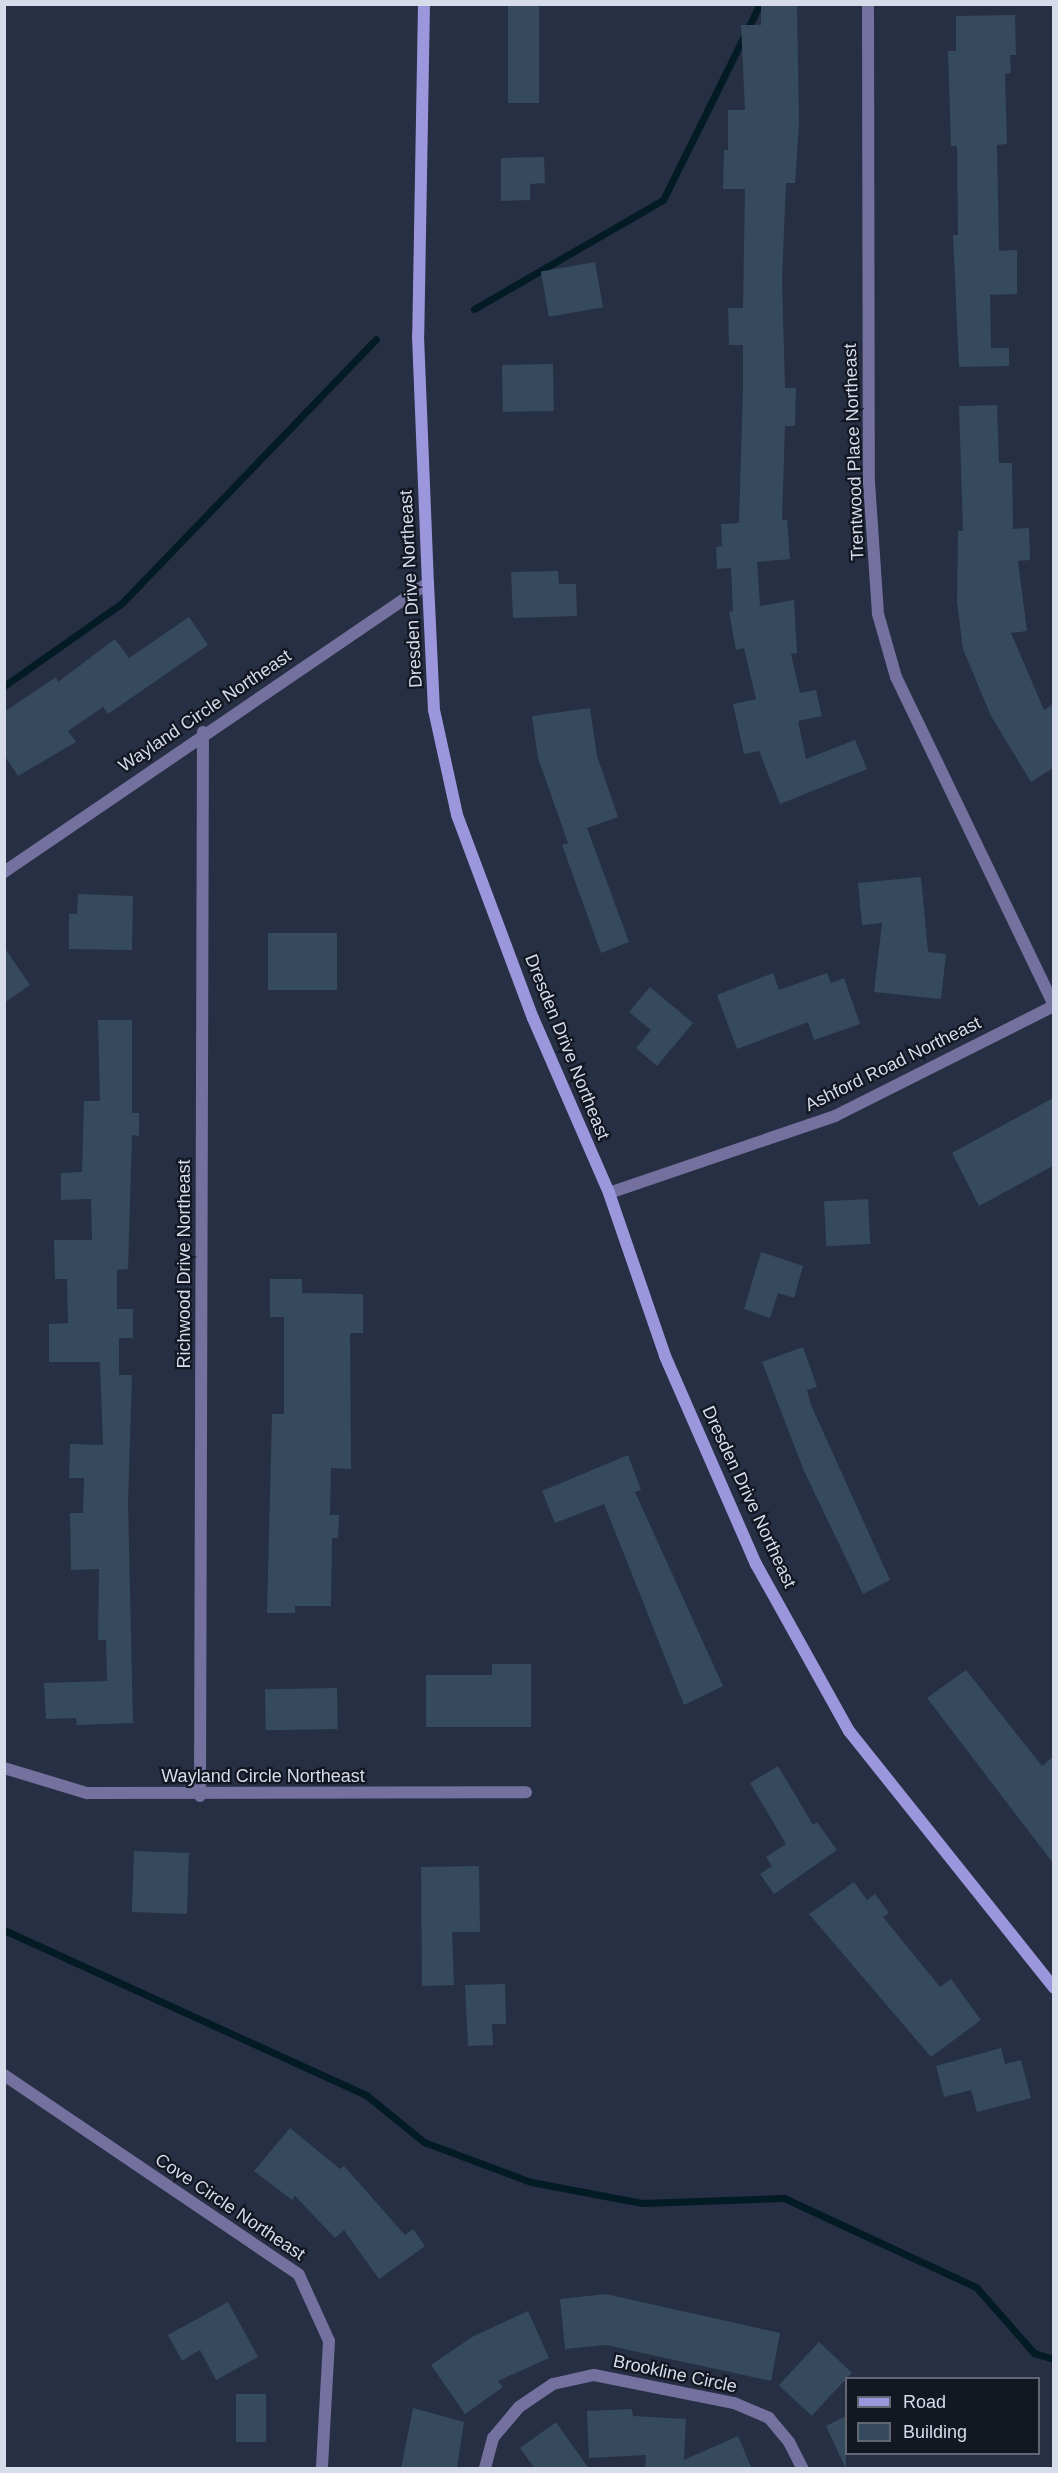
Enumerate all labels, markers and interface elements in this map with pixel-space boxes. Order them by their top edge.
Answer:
street label: Trentwood Place Northeast [839,343,869,561]
street label: Dresden Drive Northeast [395,490,427,688]
street label: Wayland Circle Northeast [115,645,295,777]
street label: Dresden Drive Northeast [520,951,614,1143]
street label: Ashford Road Northeast [801,1012,985,1116]
street label: Richwood Drive Northeast [173,1159,195,1369]
street label: Dresden Drive Northeast [697,1403,801,1591]
street label: Wayland Circle Northeast [161,1765,365,1787]
street label: Cove Circle Northeast [151,2149,309,2265]
street label: Brookline Circle [611,2350,739,2398]
legend [845,2377,1040,2455]
text: Road [903,2392,946,2412]
text: Building [903,2422,967,2442]

